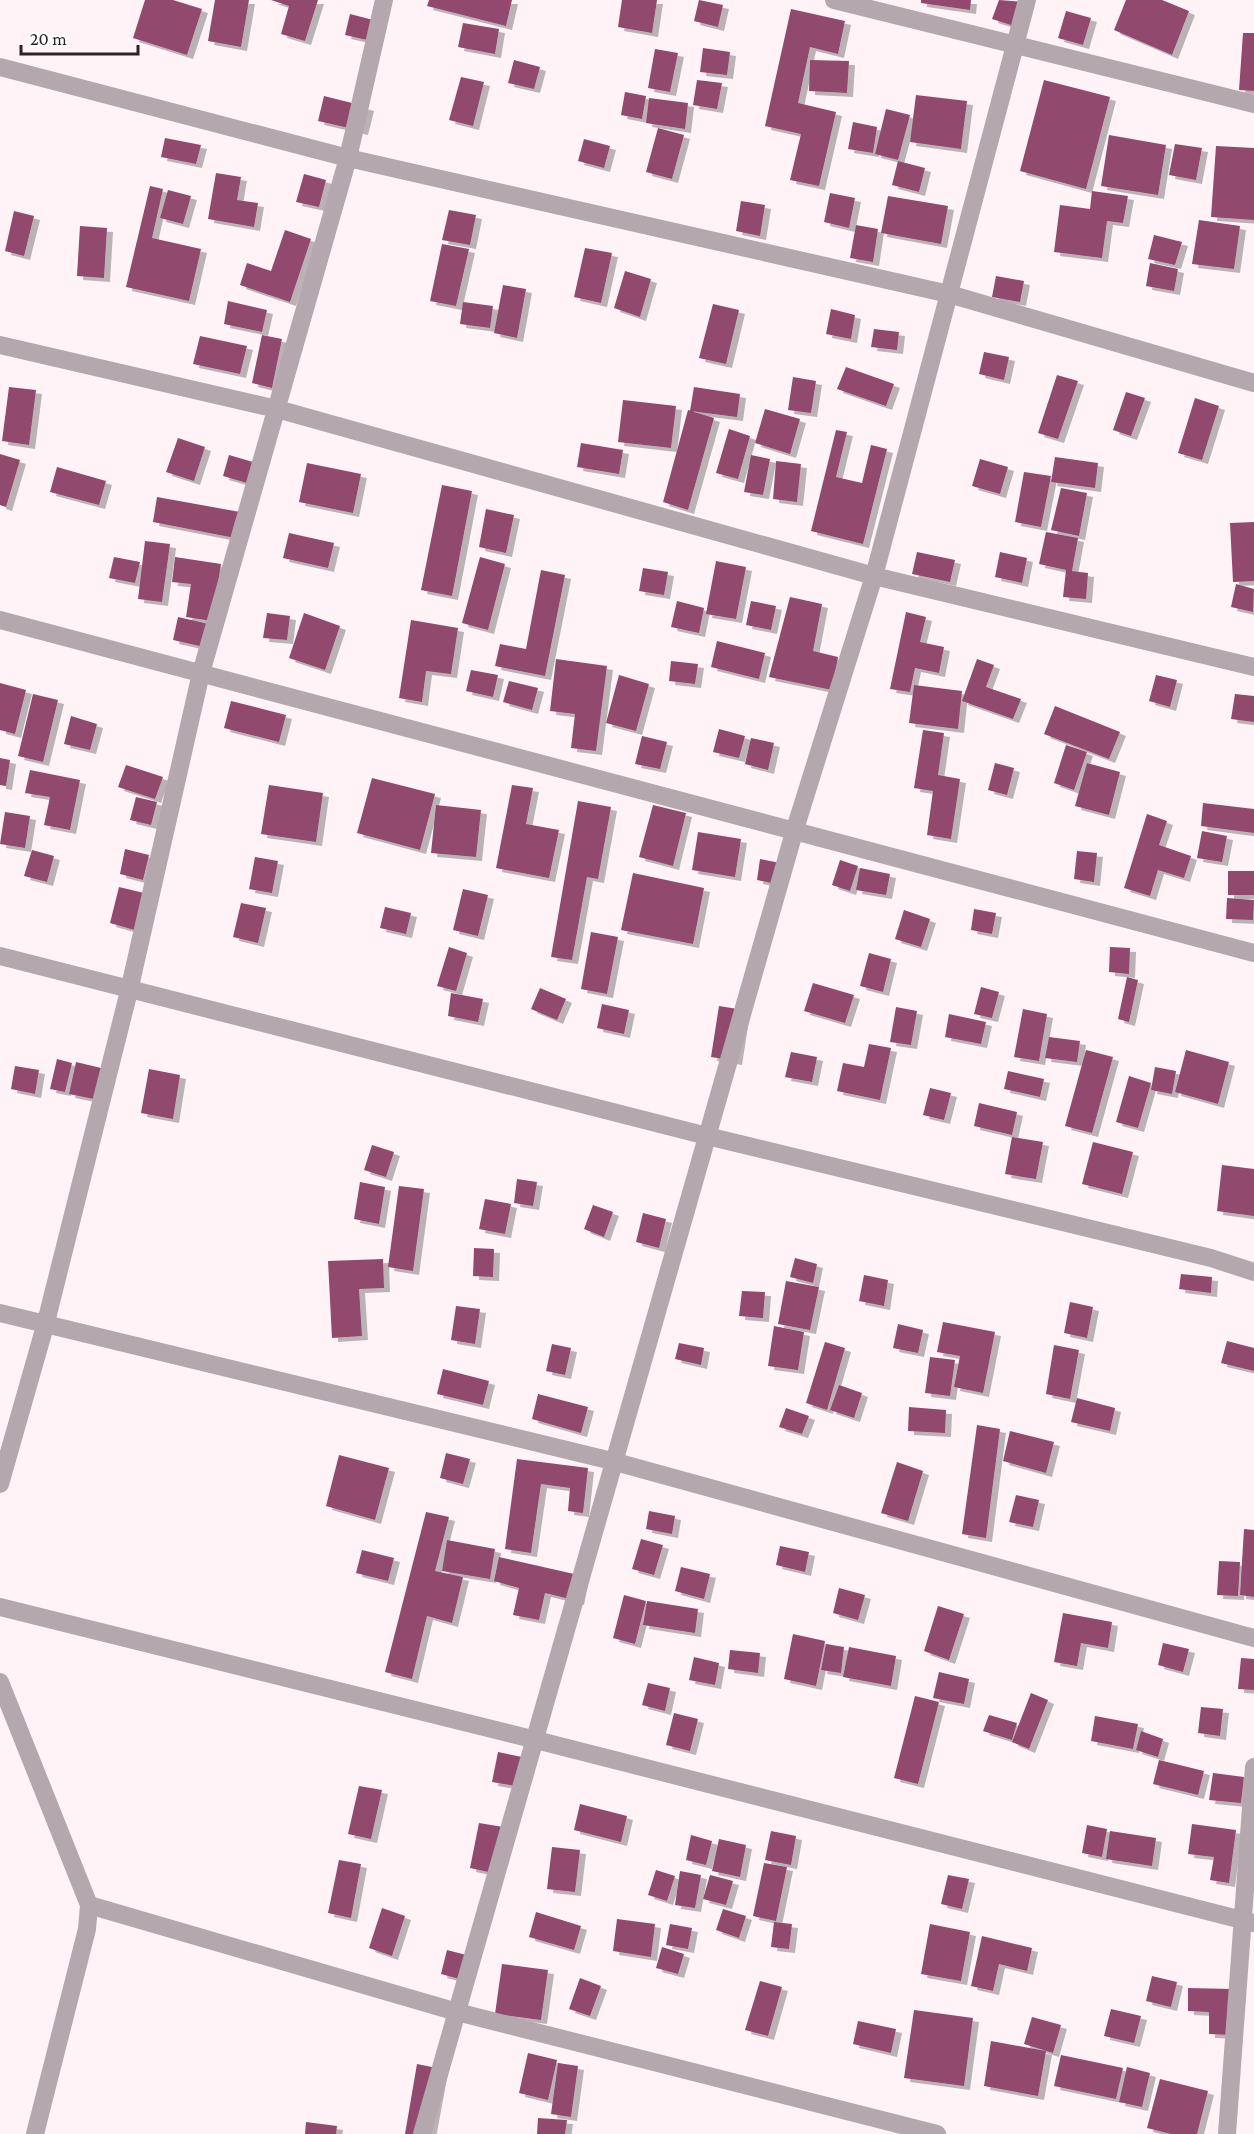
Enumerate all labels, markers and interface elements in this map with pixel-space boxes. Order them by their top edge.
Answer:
scale bar [21,18,138,56]
text: 20 m [30,29,67,49]

